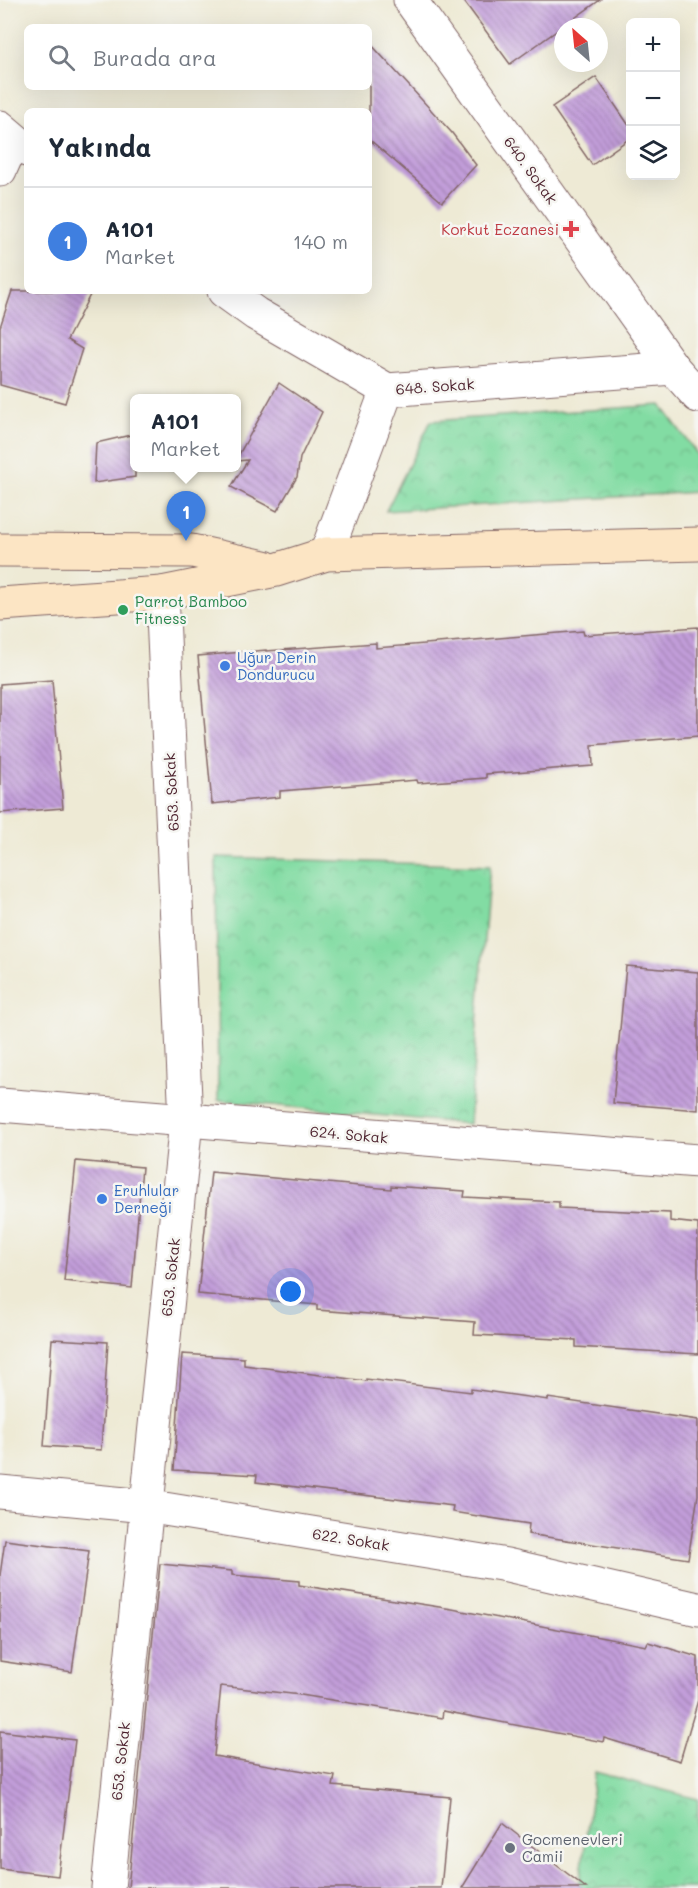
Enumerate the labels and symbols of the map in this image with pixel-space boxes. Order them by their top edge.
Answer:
north arrow [554,18,608,72]
street label: 640. Sokak [500,132,562,208]
place label: Korkut Eczanesi [441,219,559,239]
marker: Korkut Eczanesi [564,222,578,236]
street label: 648. Sokak [395,373,475,399]
pin: 1 [166,492,206,541]
place label: Parrot Bamboo Fitness [135,591,247,628]
marker: Parrot Bamboo Fitness [116,603,130,617]
place label: Uğur Derin Dondurucu [237,647,316,684]
marker: Uğur Derin Dondurucu [218,659,232,673]
street label: 653. Sokak [159,752,183,832]
street label: 624. Sokak [309,1121,389,1147]
place label: Eruhlular Derneği [114,1180,179,1217]
marker: Eruhlular Derneği [95,1192,109,1206]
street label: 653. Sokak [156,1237,184,1317]
your location [276,1277,305,1306]
street label: 622. Sokak [311,1523,391,1555]
street label: 653. Sokak [106,1721,134,1801]
place label: Gocmenevleri Camii [522,1829,623,1866]
marker: Gocmenevleri Camii [503,1841,517,1855]

